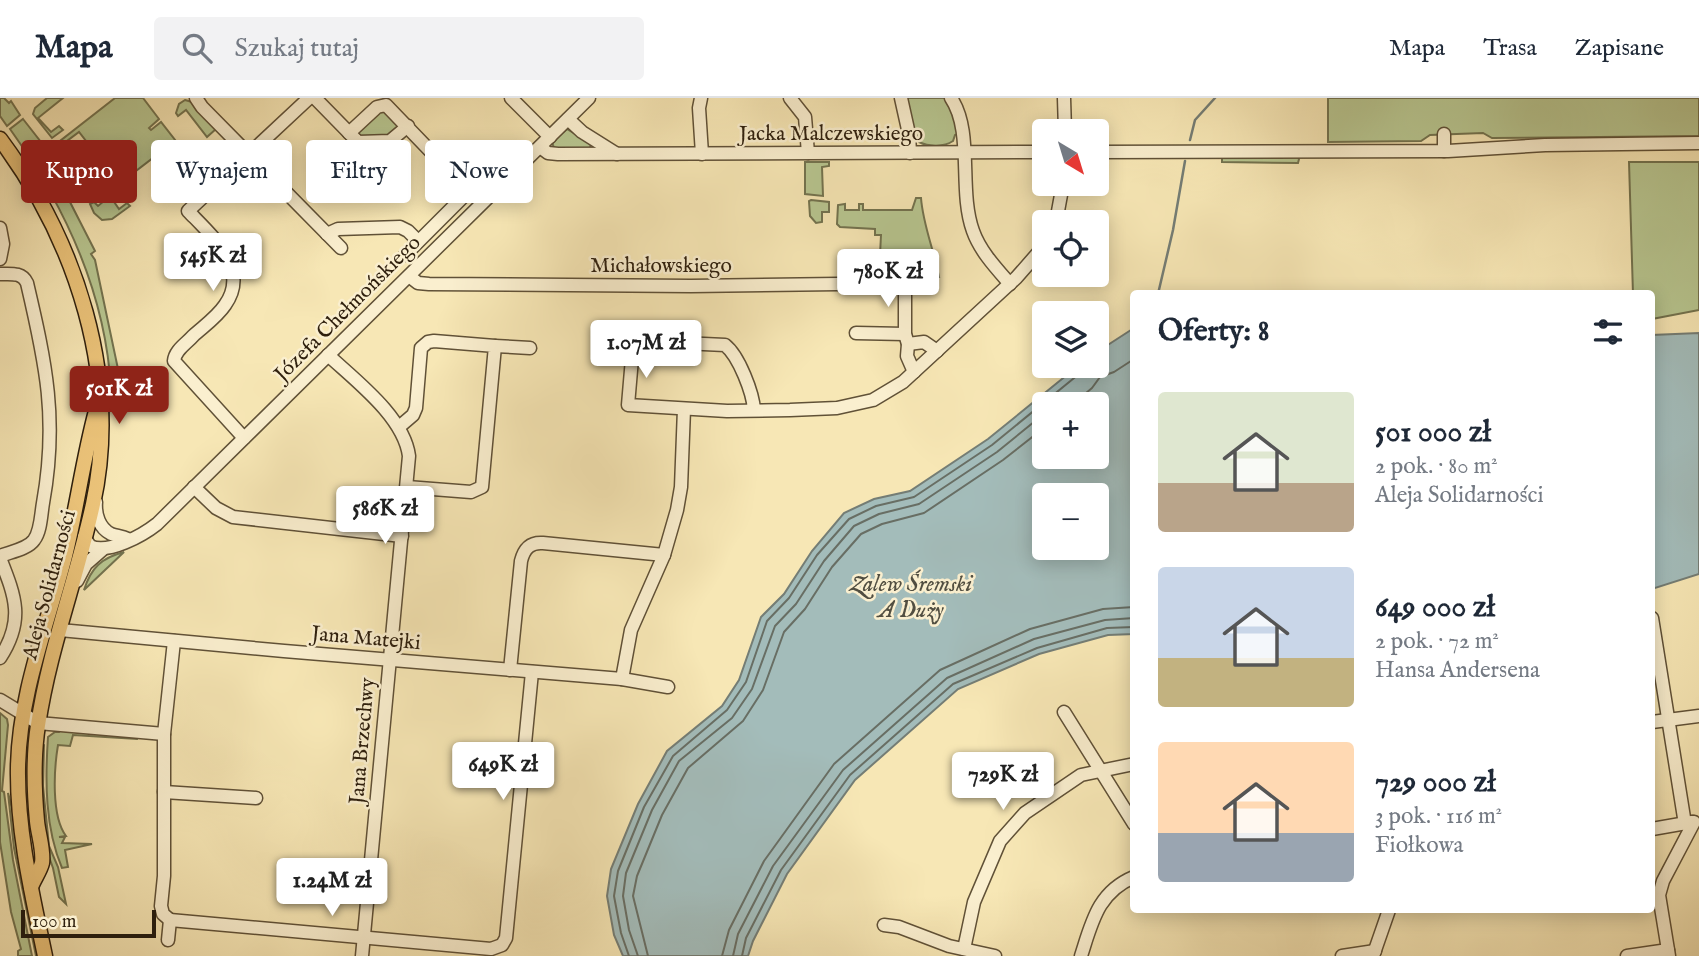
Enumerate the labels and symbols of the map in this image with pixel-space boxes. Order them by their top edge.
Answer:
north arrow [1032,119,1110,196]
street label: Jacka Malczewskiego [737,121,923,148]
street label: Józefa Chełmońskiego [268,230,427,389]
pin: 545K zł [148,234,278,293]
pin: 780K zł [823,250,953,309]
street label: Michałowskiego [590,253,732,280]
pin: 1.07M zł [574,320,718,380]
pin: 501K zł [54,366,184,426]
pin: 586K zł [320,486,450,546]
street label: Aleja Solidarności [17,507,83,664]
water label: Zalew Śremski A Duży [848,569,974,625]
street label: Jana Matejki [308,621,422,657]
street label: Jana Brzechwy [344,676,382,807]
pin: 649K zł [438,742,568,802]
pin: 729K zł [938,752,1068,812]
pin: 1.24M zł [260,858,404,918]
scale bar [21,907,156,939]

